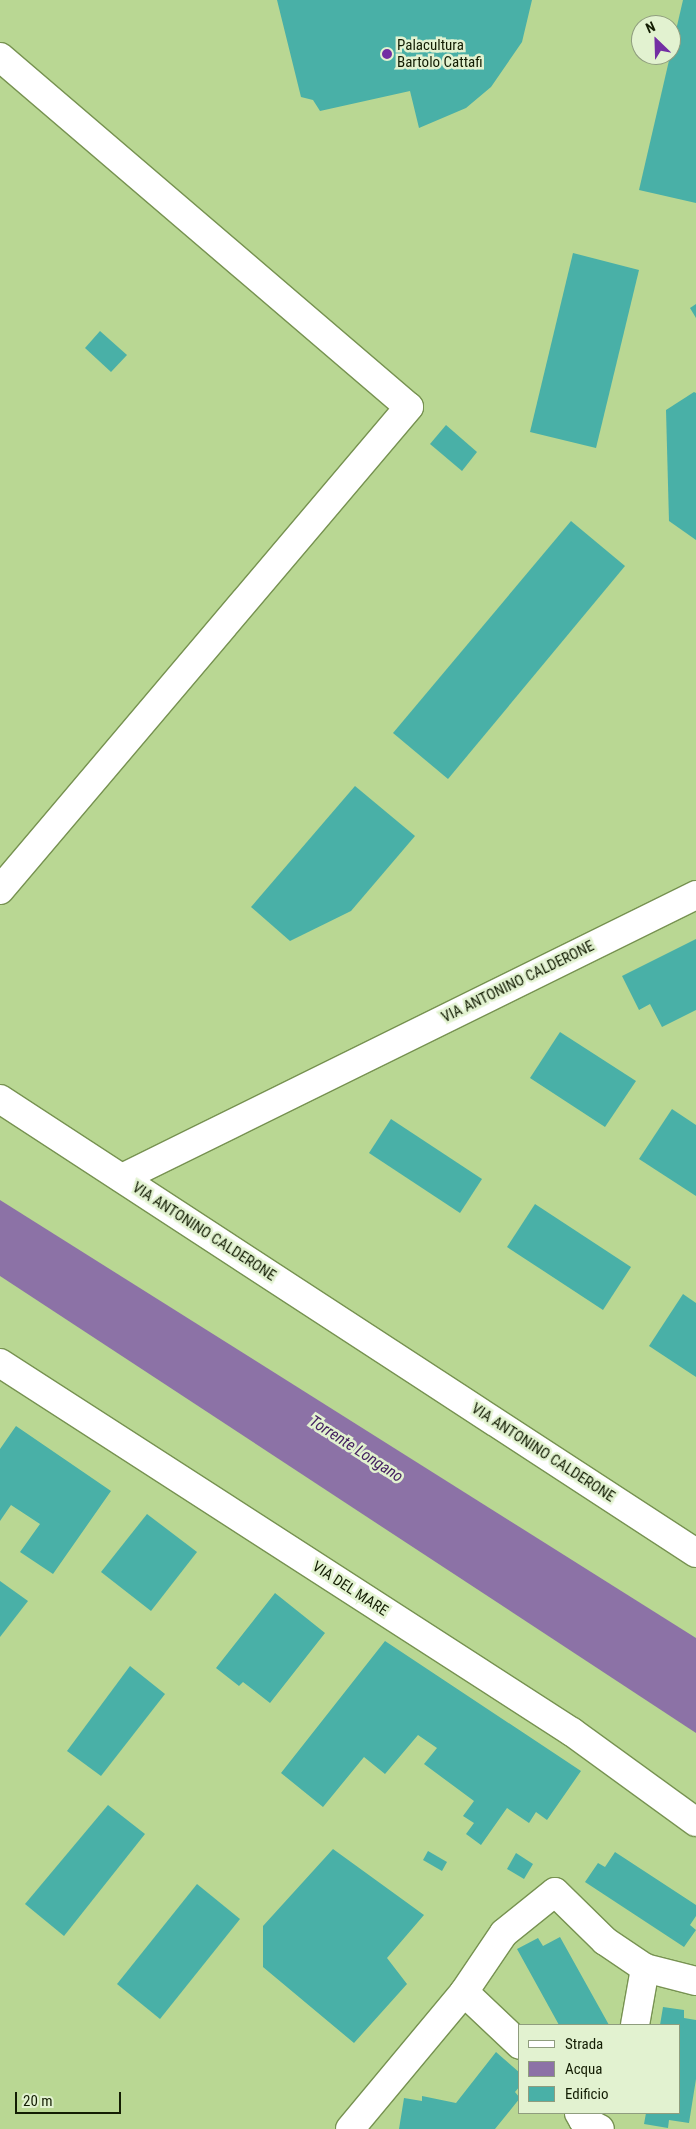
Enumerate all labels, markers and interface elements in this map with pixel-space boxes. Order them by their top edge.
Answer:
north arrow [631,15,681,65]
text: N [643,18,657,36]
place label: Palacultura Bartolo Cattafi [397,36,483,71]
marker: Palacultura Bartolo Cattafi [381,48,393,60]
street label: VIA ANTONINO CALDERONE [439,937,597,1027]
street label: VIA ANTONINO CALDERONE [129,1179,279,1285]
street label: VIA ANTONINO CALDERONE [468,1400,618,1506]
water label: Torrente Longano [306,1412,406,1486]
street label: VIA DEL MARE [309,1558,391,1620]
legend [518,2024,681,2114]
text: Strada [565,2035,603,2053]
text: Acqua [565,2060,603,2078]
scale bar [18,2082,124,2114]
text: Edificio [565,2085,608,2103]
text: 20 m [23,2092,53,2110]

